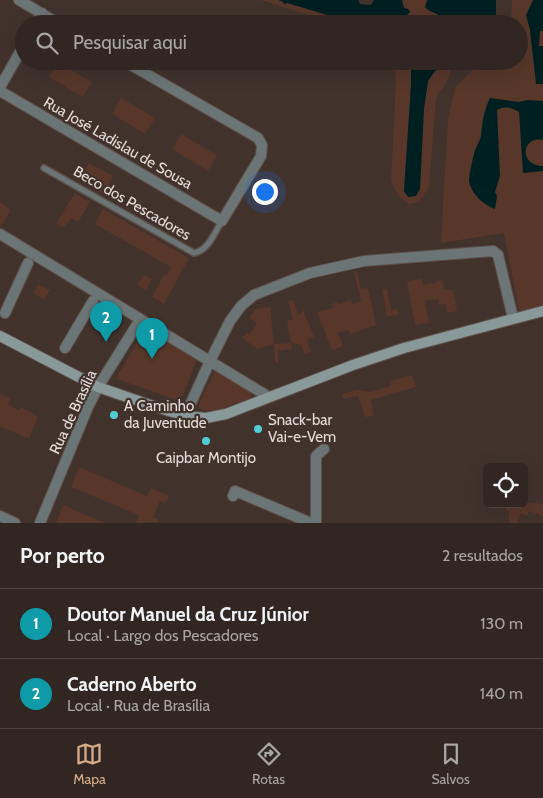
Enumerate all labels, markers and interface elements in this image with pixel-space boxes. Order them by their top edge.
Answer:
search box [15,15,528,70]
icon: search [33,29,61,57]
text: Pesquisar aqui [73,31,187,54]
street label: Rua José Ladislau de Sousa [41,93,196,193]
street label: Beco dos Pescadores [70,162,194,244]
your location [252,179,278,205]
pin: 2 [90,301,122,342]
pin: 1 [136,318,168,359]
street label: Rua de Brasília [46,366,101,457]
place label: A Caminho da Juventude [124,397,207,432]
marker: A Caminho da Juventude [108,409,120,421]
place label: Snack-bar Vai-e-Vem [268,411,336,446]
marker: Snack-bar Vai-e-Vem [252,423,264,435]
marker: Caipbar Montijo [200,435,212,447]
place label: Caipbar Montijo [156,449,256,467]
map controls [483,463,528,508]
button: locate [483,463,528,508]
text: Por perto [20,543,105,568]
text: 2 resultados [442,546,523,565]
text: Doutor Manuel da Cruz Júnior [67,603,309,626]
text: 1 [33,614,39,633]
text: 130 m [480,614,523,633]
text: Local · Largo dos Pescadores [67,626,258,645]
text: Caderno Aberto [67,673,197,696]
text: 2 [32,684,40,703]
text: 140 m [480,684,523,703]
text: Local · Rua de Brasília [67,696,210,715]
tab: Mapa [73,740,106,788]
tab: Rotas [252,740,285,788]
tab: Salvos [431,740,470,788]

